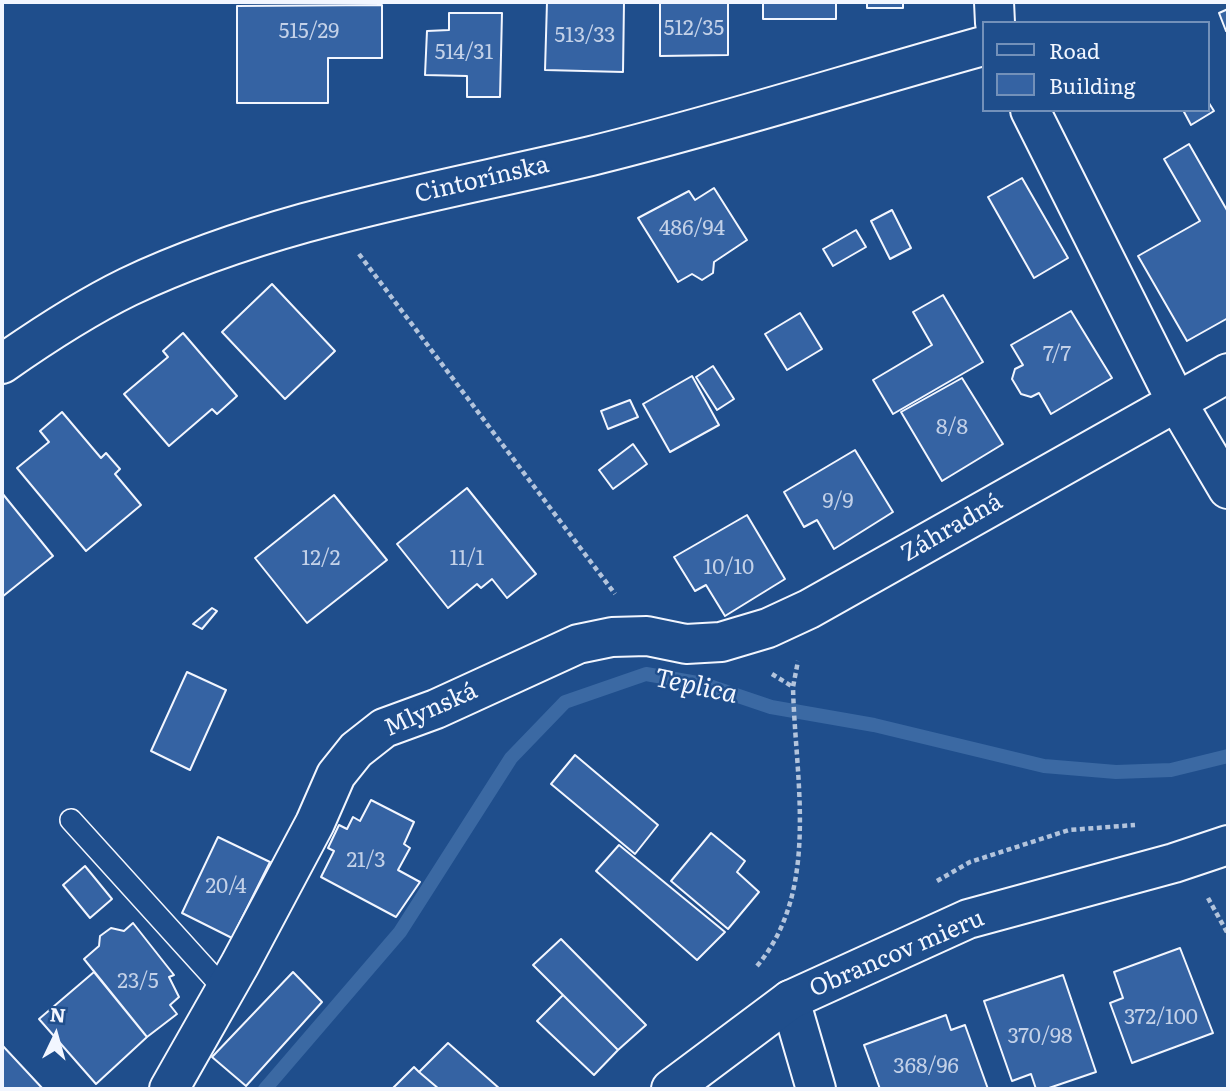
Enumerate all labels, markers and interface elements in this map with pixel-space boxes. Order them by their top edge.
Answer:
house number: 512/35 [664,16,724,42]
house number: 515/29 [279,19,339,45]
legend [982,21,1209,112]
house number: 513/33 [555,23,615,49]
text: Road [1049,34,1100,65]
house number: 514/31 [435,40,493,66]
text: Building [1049,69,1135,100]
street label: Cintorínska [412,151,552,209]
house number: 486/94 [659,216,725,242]
house number: 7/7 [1043,342,1071,368]
house number: 8/8 [936,415,968,441]
street label: Záhradná [896,488,1008,568]
house number: 9/9 [823,489,853,515]
house number: 12/2 [302,546,340,572]
house number: 11/1 [450,546,484,572]
house number: 10/10 [704,555,754,581]
water label: Teplica [652,663,740,711]
street label: Mlynská [380,677,482,743]
house number: 21/3 [346,848,386,874]
house number: 20/4 [205,874,247,900]
street label: Obrancov mieru [805,904,989,1004]
house number: 23/5 [117,969,159,995]
text: N [49,999,67,1029]
north arrow [21,1000,91,1070]
house number: 372/100 [1124,1005,1198,1031]
house number: 370/98 [1007,1024,1073,1050]
house number: 368/96 [893,1054,959,1080]

